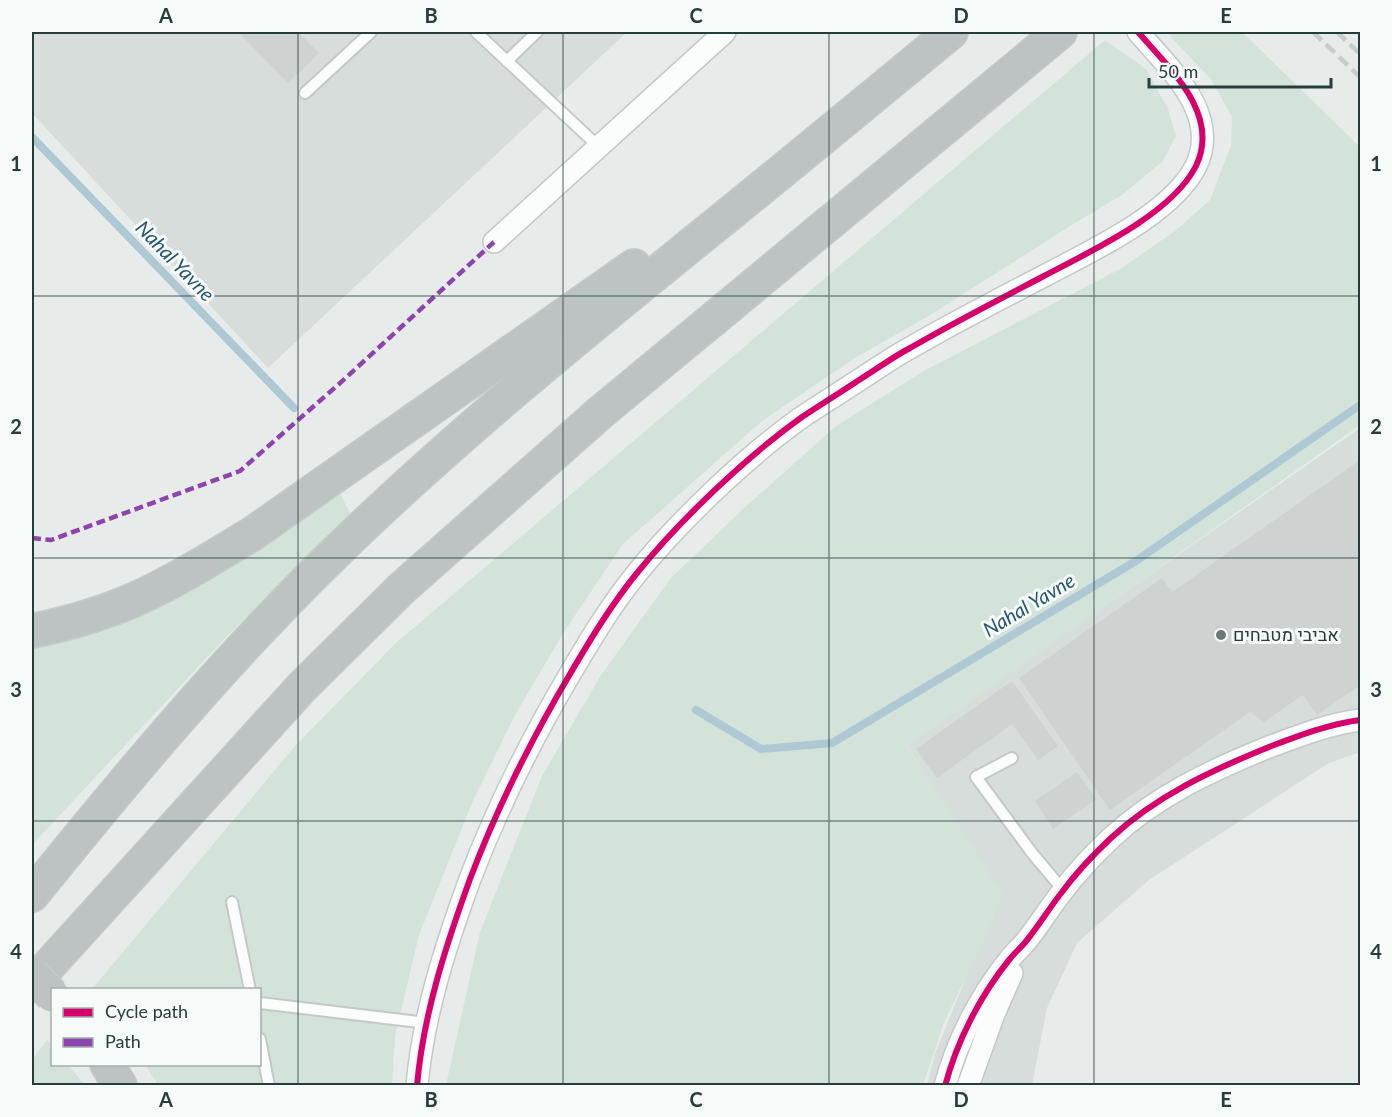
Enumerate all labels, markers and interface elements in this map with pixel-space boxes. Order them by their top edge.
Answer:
text: A [158,3,173,27]
text: B [424,3,438,27]
text: C [689,3,703,27]
text: D [953,3,969,27]
text: E [1220,3,1232,27]
scale bar [1149,51,1330,89]
text: 50 m [1158,60,1198,82]
text: 1 [10,151,22,175]
text: 1 [1370,151,1382,175]
water label: Nahal Yavne [131,215,220,306]
text: 2 [10,414,22,438]
text: 2 [1370,414,1382,438]
water label: Nahal Yavne [978,567,1079,641]
place label: אביבי מטבחים [1233,623,1339,645]
marker: אביבי מטבחים [1214,628,1228,642]
text: 3 [10,677,22,701]
text: 3 [1370,677,1382,701]
text: 4 [10,939,22,963]
text: 4 [1370,939,1382,963]
legend [51,988,261,1066]
text: Cycle path [105,1000,188,1022]
text: Path [105,1030,141,1052]
text: A [158,1087,173,1111]
text: B [424,1087,438,1111]
text: C [689,1087,703,1111]
text: D [953,1087,969,1111]
text: E [1220,1087,1232,1111]

